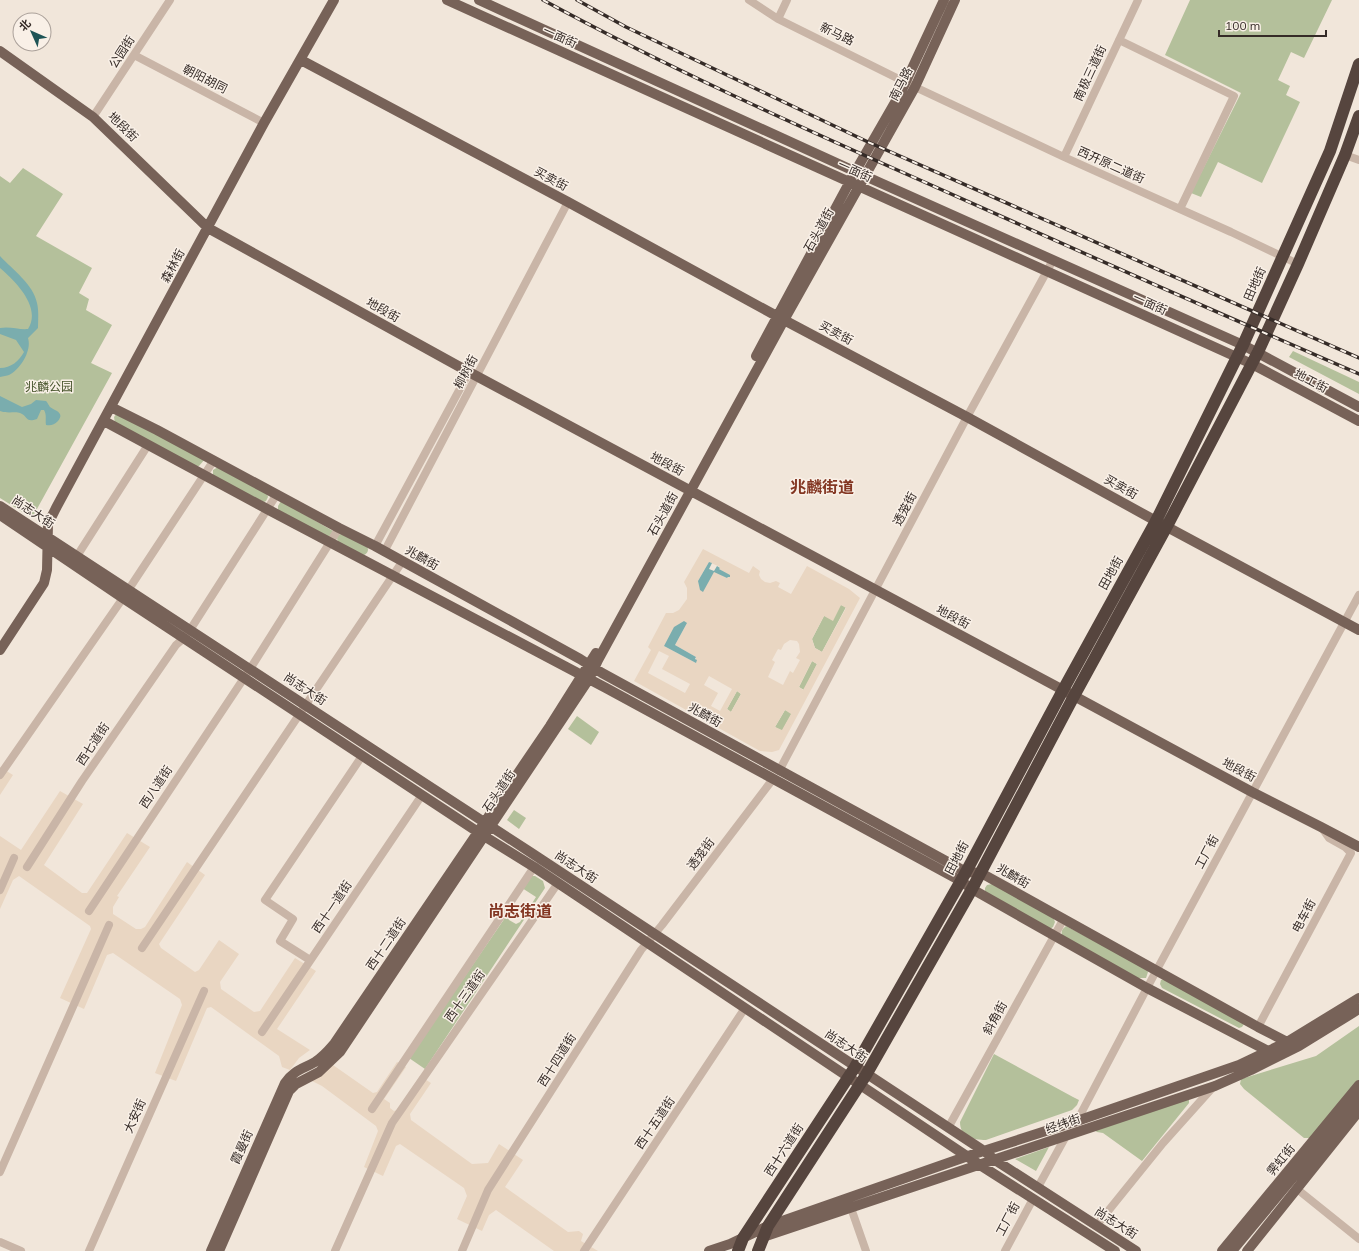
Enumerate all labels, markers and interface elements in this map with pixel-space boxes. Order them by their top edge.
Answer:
north arrow [12,12,52,52]
scale bar [1219,12,1326,38]
text: 北 [16,16,34,34]
text: 100 m [1225,18,1260,33]
street label: 新马路 [818,19,857,48]
street label: 一面街 [541,22,580,51]
street label: 公园街 [105,33,138,71]
street label: 南极三道街 [1070,42,1109,103]
street label: 朝阳胡同 [180,61,230,96]
street label: 南马路 [886,64,915,103]
street label: 地段街 [105,109,142,145]
street label: 西开原二道街 [1075,143,1147,186]
street label: 一面街 [836,156,875,185]
street label: 买卖街 [532,163,571,194]
street label: 石头道街 [800,205,837,254]
street label: 森林街 [157,246,188,285]
street label: 田地街 [1240,264,1269,303]
street label: 一面街 [1131,289,1170,318]
street label: 地段街 [364,294,403,325]
street label: 买卖街 [817,317,856,348]
street label: 柳树街 [450,352,481,391]
street label: 地工街 [1292,365,1331,396]
park label: 兆麟公园 [25,379,73,394]
street label: 地段街 [648,448,687,479]
street label: 买卖街 [1102,471,1141,502]
district label: 兆麟街道 [790,477,854,497]
street label: 石头道街 [644,489,681,538]
street label: 透笼街 [889,489,920,528]
street label: 尚志大街 [9,492,57,531]
street label: 兆麟街 [403,542,442,573]
street label: 田地街 [1095,553,1126,592]
street label: 地段街 [934,601,973,632]
street label: 尚志大街 [281,669,329,708]
street label: 兆麟街 [686,699,725,730]
street label: 西七道街 [73,720,112,768]
street label: 地段街 [1220,754,1259,785]
street label: 西八道街 [136,763,175,811]
street label: 石头道街 [479,767,518,815]
street label: 工厂街 [1191,832,1222,871]
street label: 透笼街 [684,835,717,873]
street label: 田地街 [941,838,972,877]
street label: 尚志大街 [552,847,600,886]
street label: 兆麟街 [994,860,1033,891]
street label: 西十一道街 [309,878,355,936]
street label: 电车街 [1288,896,1319,935]
district label: 尚志街道 [488,901,552,921]
street label: 西十二道街 [363,915,409,973]
street label: 西十三道街 [441,967,488,1025]
street label: 斜角街 [979,998,1010,1037]
street label: 尚志大街 [822,1026,870,1065]
street label: 西十四道街 [534,1030,579,1089]
street label: 西十五道街 [632,1094,678,1152]
street label: 大安街 [120,1096,149,1135]
street label: 经纬街 [1043,1111,1082,1136]
street label: 西十六道街 [761,1120,806,1179]
street label: 霞曼街 [227,1127,256,1166]
street label: 霁虹街 [1263,1141,1298,1178]
street label: 工厂街 [992,1199,1023,1238]
street label: 尚志大街 [1092,1203,1141,1242]

